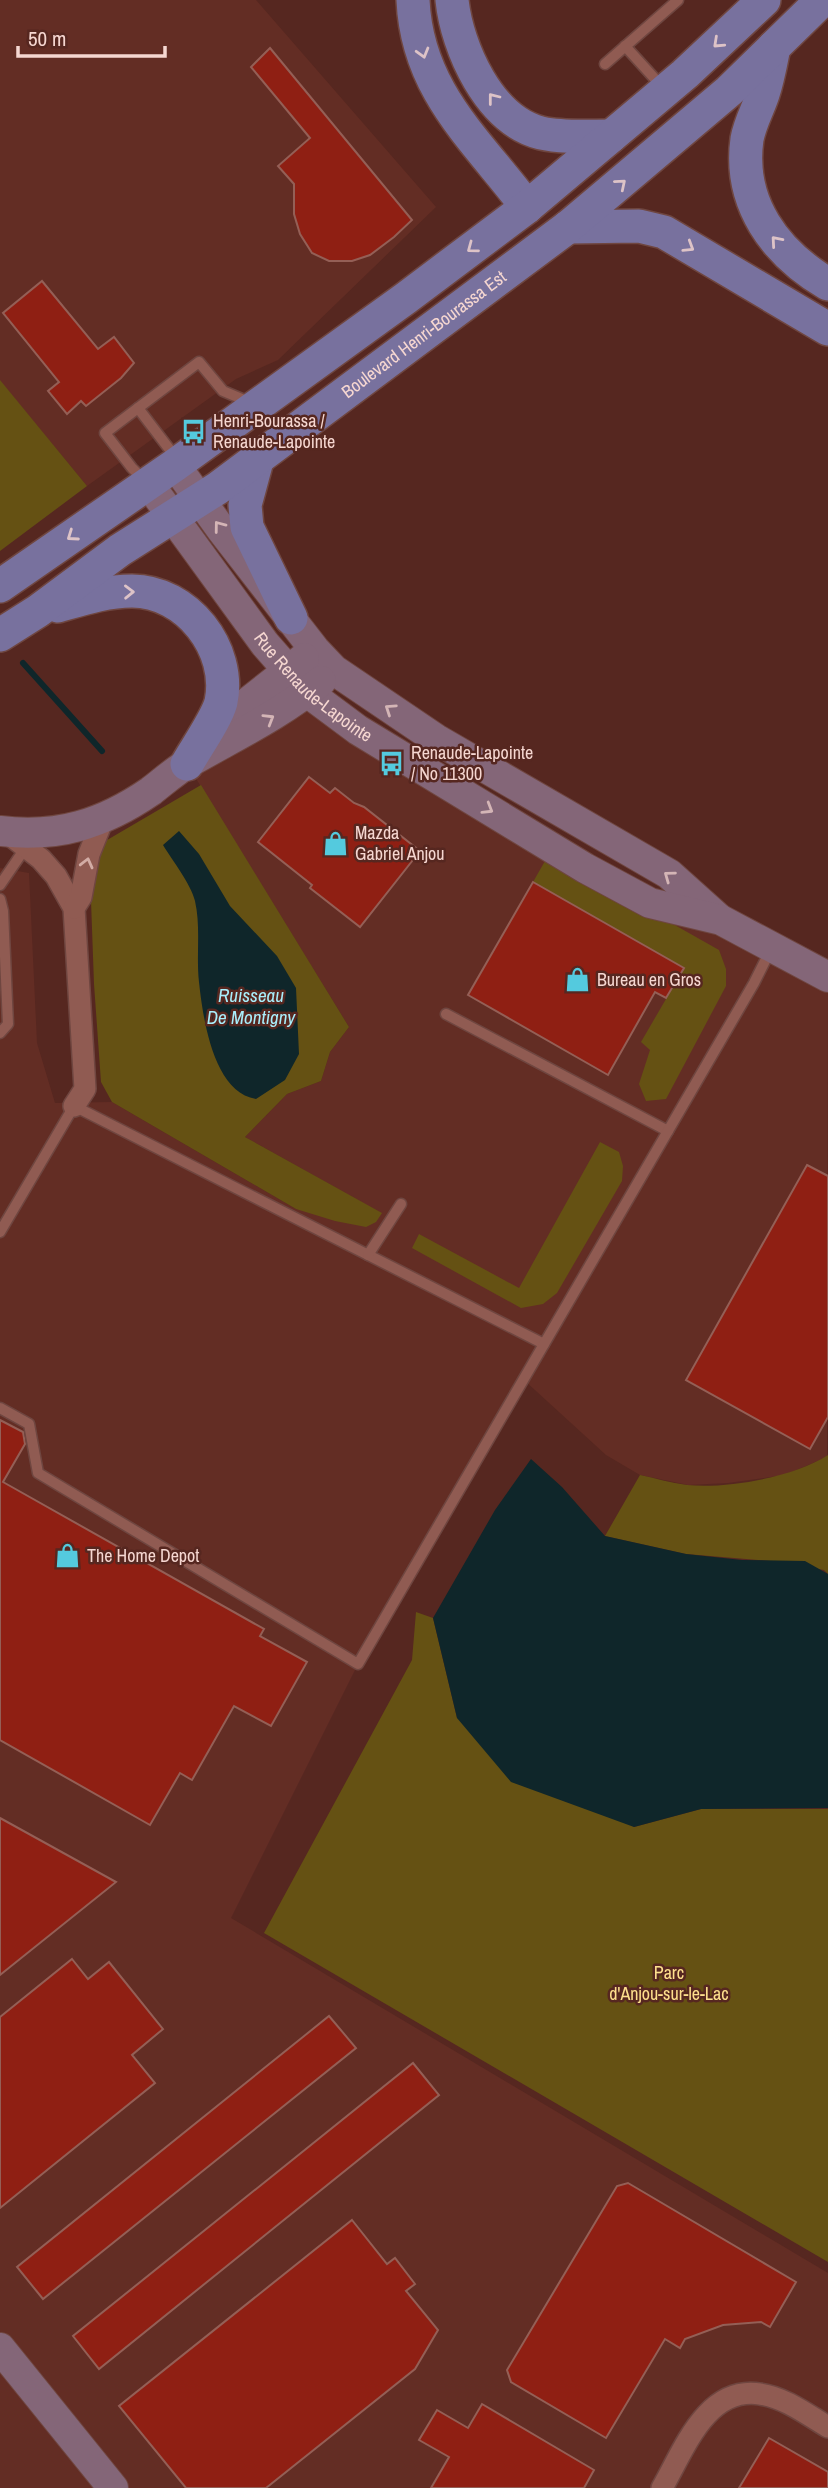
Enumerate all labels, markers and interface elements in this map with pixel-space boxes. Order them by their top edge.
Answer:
scale bar [18,14,164,58]
text: 50 m [28,24,66,53]
one-way arrow [713,35,726,48]
one-way arrow [414,47,429,59]
one-way arrow [489,94,502,106]
one-way arrow [613,179,626,192]
one-way arrow [772,237,784,250]
one-way arrow [468,239,480,252]
one-way arrow [682,239,695,252]
street label: Boulevard Henri-Bourassa Est [336,264,511,404]
place label: Henri-Bourassa / Renaude-Lapointe [213,408,335,454]
bus stop icon: Henri-Bourassa / Renaude-Lapointe [179,417,207,445]
one-way arrow [215,521,227,534]
one-way arrow [67,528,80,540]
one-way arrow [124,584,135,600]
street label: Rue Renaude-Lapointe [248,627,377,748]
one-way arrow [385,705,398,717]
one-way arrow [261,715,274,728]
place label: Renaude-Lapointe / No 11300 [411,740,533,786]
bus stop icon: Renaude-Lapointe / No 11300 [377,749,405,777]
one-way arrow [480,801,493,814]
place label: Mazda Gabriel Anjou [355,820,444,866]
shop icon: Mazda Gabriel Anjou [321,829,349,857]
one-way arrow [79,857,93,869]
one-way arrow [664,872,677,884]
shop icon: Bureau en Gros [563,966,591,994]
place label: Bureau en Gros [597,967,701,992]
water label: Ruisseau De Montigny [207,982,296,1030]
shop icon: The Home Depot [53,1542,81,1570]
place label: The Home Depot [87,1543,199,1568]
park label: Parc d'Anjou-sur-le-Lac [609,1960,729,2006]

